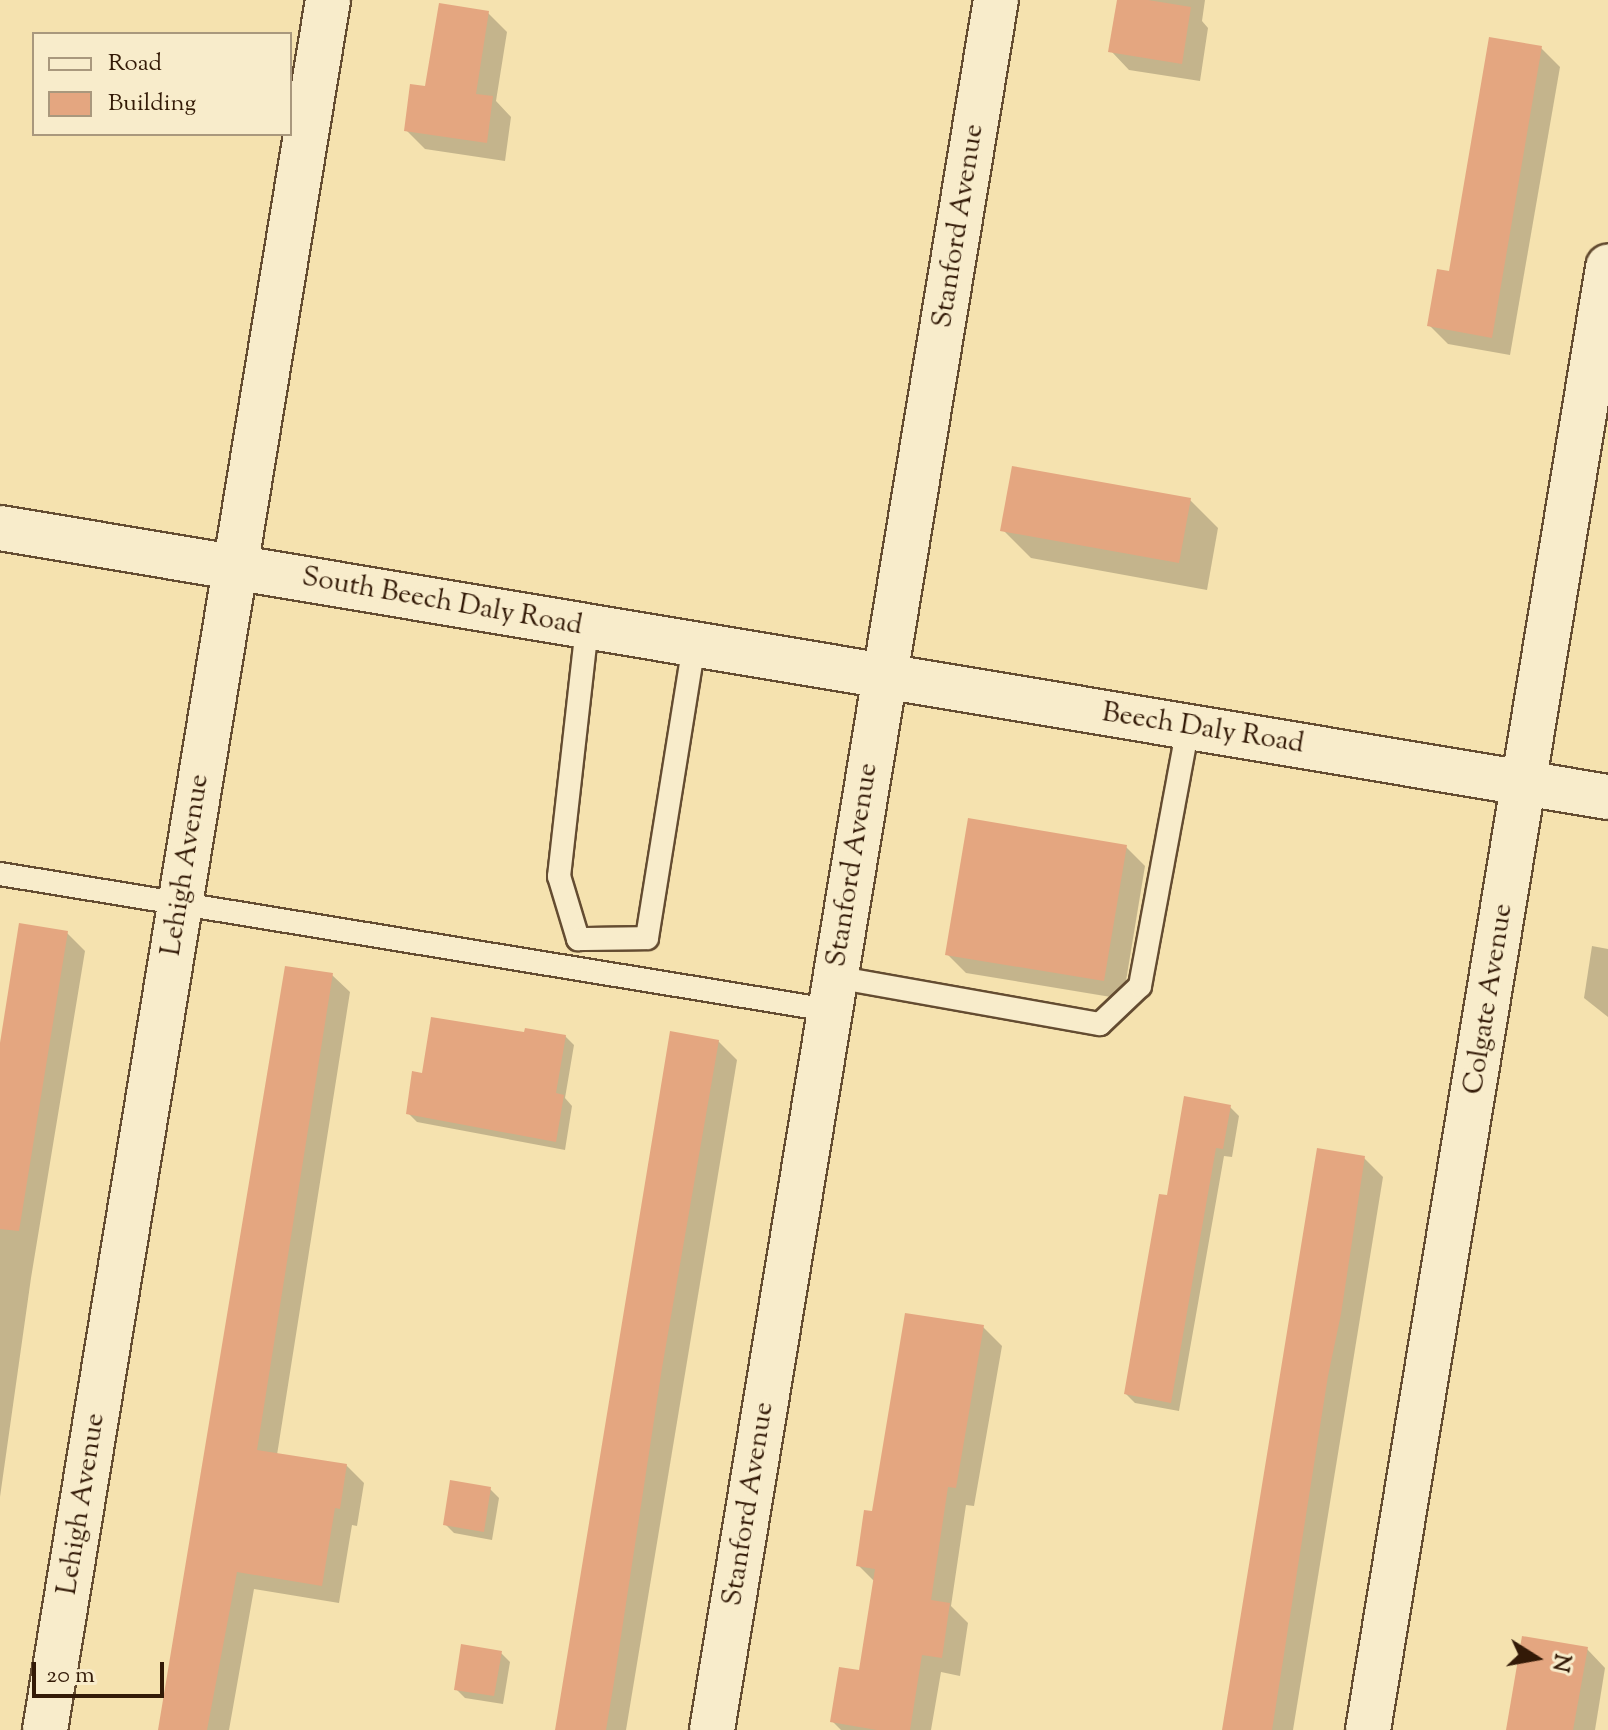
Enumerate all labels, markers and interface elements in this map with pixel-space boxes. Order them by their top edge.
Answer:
legend [32,32,292,136]
text: Road [108,47,162,81]
text: Building [108,87,196,121]
street label: Stanford Avenue [926,122,992,330]
street label: South Beech Daly Road [299,561,585,643]
street label: Beech Daly Road [1100,696,1306,762]
street label: Stanford Avenue [820,761,886,969]
street label: Lehigh Avenue [155,772,217,958]
street label: Colgate Avenue [1457,901,1521,1097]
street label: Stanford Avenue [716,1400,782,1608]
street label: Lehigh Avenue [51,1411,113,1597]
north arrow [1496,1618,1576,1698]
scale bar [36,1646,168,1696]
text: N [1542,1651,1577,1674]
text: 20 m [46,1659,95,1693]

